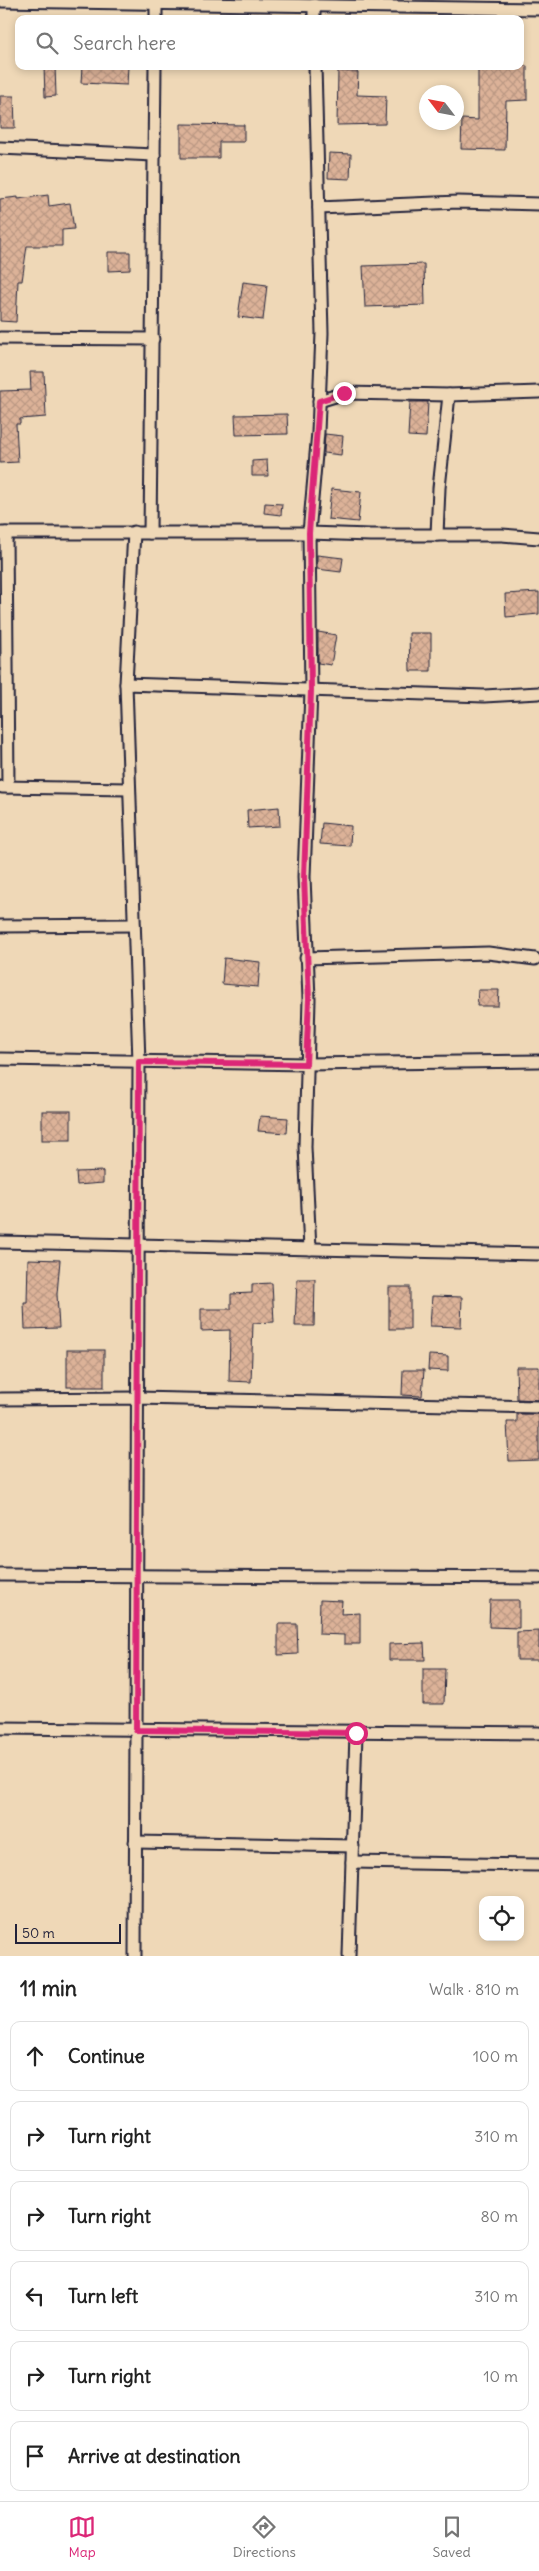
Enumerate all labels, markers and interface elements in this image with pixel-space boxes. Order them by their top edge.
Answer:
search box [15,15,524,70]
icon: search [33,29,61,57]
text: Search here [73,31,176,55]
north arrow [419,85,464,130]
route end [333,382,356,405]
route start [345,1722,368,1745]
map controls [479,1896,524,1941]
button: locate [479,1896,524,1941]
scale bar [15,1921,121,1944]
text: 50 m [22,1924,55,1942]
text: 11 min [20,1975,77,2002]
text: Walk · 810 m [429,1979,519,1999]
icon: ahead [21,2042,49,2070]
text: Continue [68,2044,145,2068]
text: 100 m [473,2046,518,2066]
icon: right [21,2122,49,2150]
text: Turn right [68,2124,151,2148]
text: 310 m [474,2126,518,2146]
icon: right [21,2202,49,2230]
text: Turn right [68,2204,151,2228]
text: 80 m [480,2206,518,2226]
icon: left [21,2282,49,2310]
text: Turn left [68,2284,138,2308]
text: 310 m [474,2286,518,2306]
icon: right [21,2362,49,2390]
text: Turn right [68,2364,151,2388]
text: 10 m [483,2366,518,2386]
icon: arrive [21,2442,49,2470]
text: Arrive at destination [68,2444,241,2468]
tab: Map [68,2513,96,2561]
tab: Directions [233,2513,296,2561]
tab: Saved [432,2513,471,2561]

